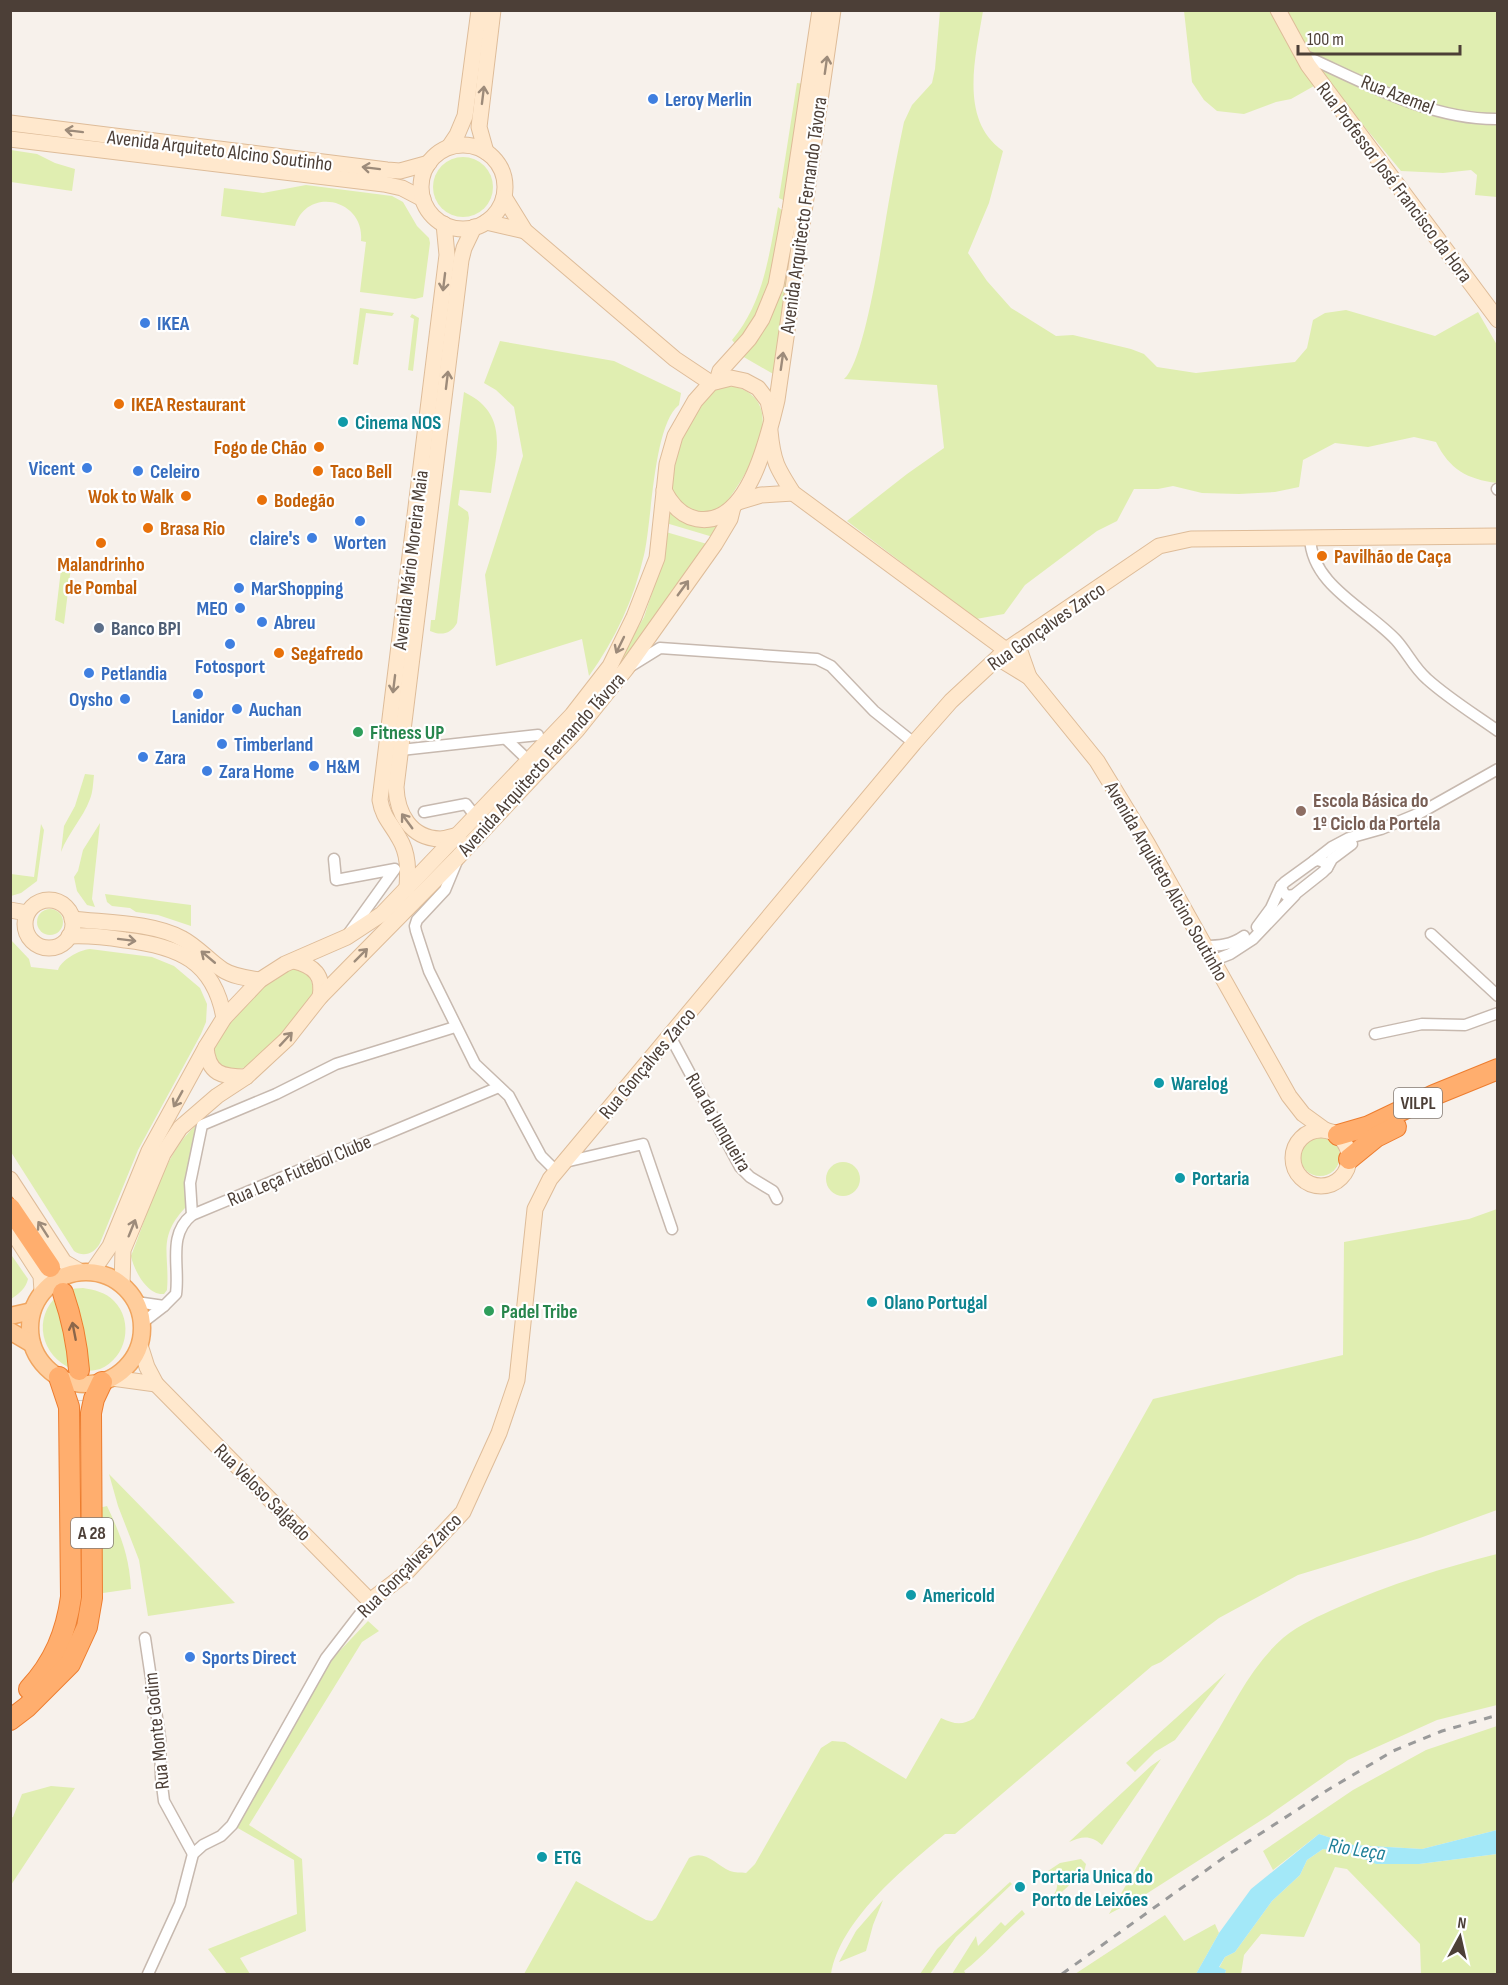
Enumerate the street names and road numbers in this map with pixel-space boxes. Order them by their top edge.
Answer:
street label: Rua Azemel [1358,70,1438,120]
street label: Rua Professor José Francisco da Hora [1311,78,1477,287]
street label: Avenida Arquitecto Fernando Távora [775,95,832,336]
street label: Avenida Arquiteto Alcino Soutinho [105,125,334,177]
street label: Avenida Mário Moreira Maia [388,469,434,652]
street label: Rua Gonçalves Zarco [983,577,1110,676]
street label: Avenida Arquitecto Fernando Távora [452,668,630,862]
street label: Avenida Arquiteto Alcino Soutinho [1099,777,1233,985]
street label: Rua Gonçalves Zarco [594,1003,701,1124]
street label: Rua da Junqueira [680,1069,756,1176]
road number: VILPL [1394,1088,1442,1118]
street label: Rua Leça Futebol Clube [224,1130,375,1212]
street label: Rua Veloso Salgado [209,1439,316,1546]
street label: Rua Gonçalves Zarco [352,1508,467,1623]
road number: A 28 [71,1518,113,1548]
street label: Rua Monte Godim [139,1671,175,1791]

